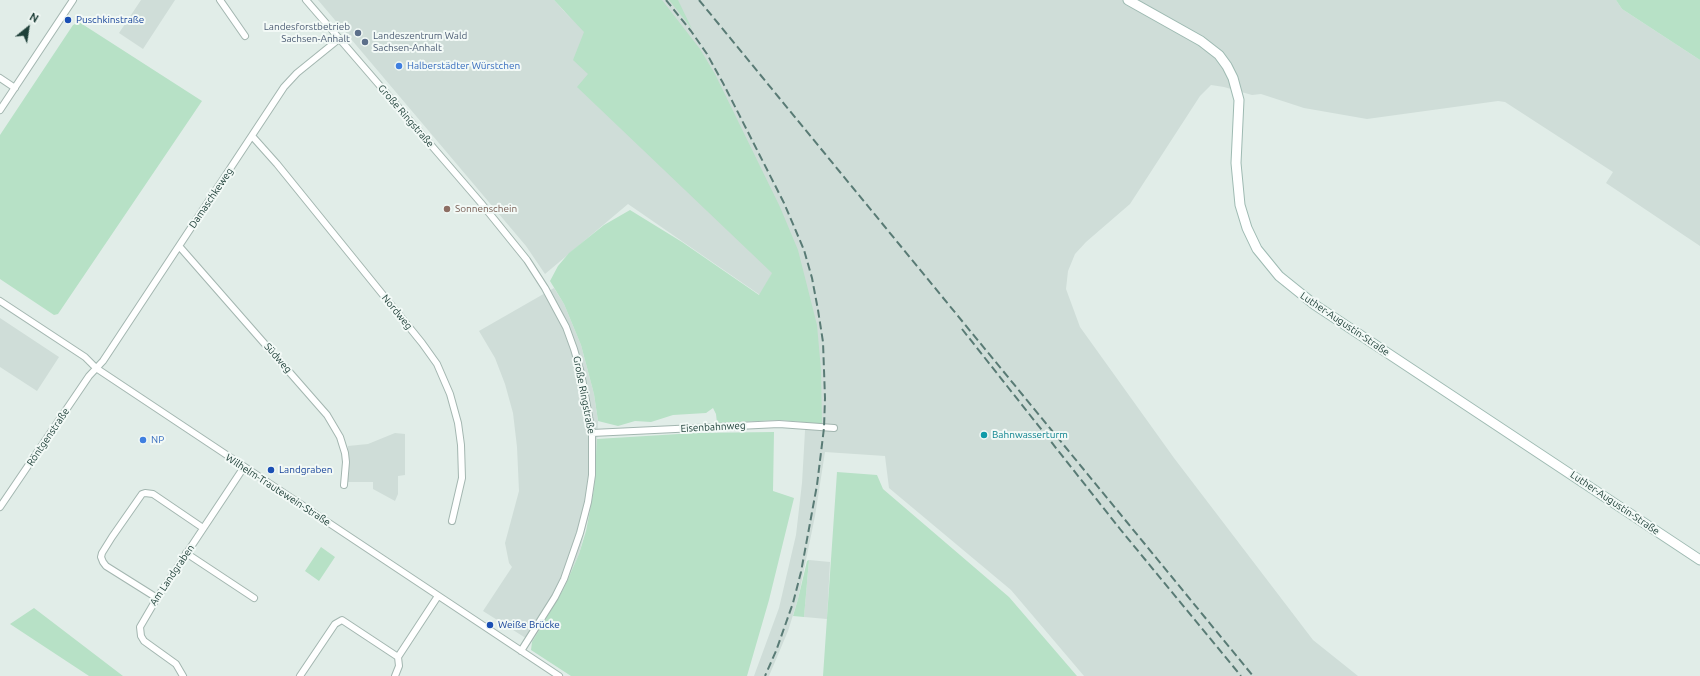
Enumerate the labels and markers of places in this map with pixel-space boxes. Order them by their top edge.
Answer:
place label: Puschkinstraße [76,14,144,26]
marker: Puschkinstraße [63,15,73,25]
place label: Landesforstbetrieb Sachsen-Anhalt [264,21,350,44]
marker: Landesforstbetrieb Sachsen-Anhalt [353,28,363,38]
place label: Landeszentrum Wald Sachsen-Anhalt [373,30,467,54]
marker: Landeszentrum Wald Sachsen-Anhalt [360,37,370,47]
place label: Halberstädter Würstchen [407,60,520,72]
marker: Halberstädter Würstchen [394,61,404,71]
place label: Sonnenschein [455,203,517,215]
marker: Sonnenschein [442,204,452,214]
place label: Bahnwasserturm [992,429,1068,441]
marker: Bahnwasserturm [979,430,989,440]
place label: NP [151,434,164,446]
marker: NP [138,435,148,445]
place label: Landgraben [279,464,333,476]
marker: Landgraben [266,465,276,475]
place label: Weiße Brücke [498,619,560,631]
marker: Weiße Brücke [485,620,495,630]

